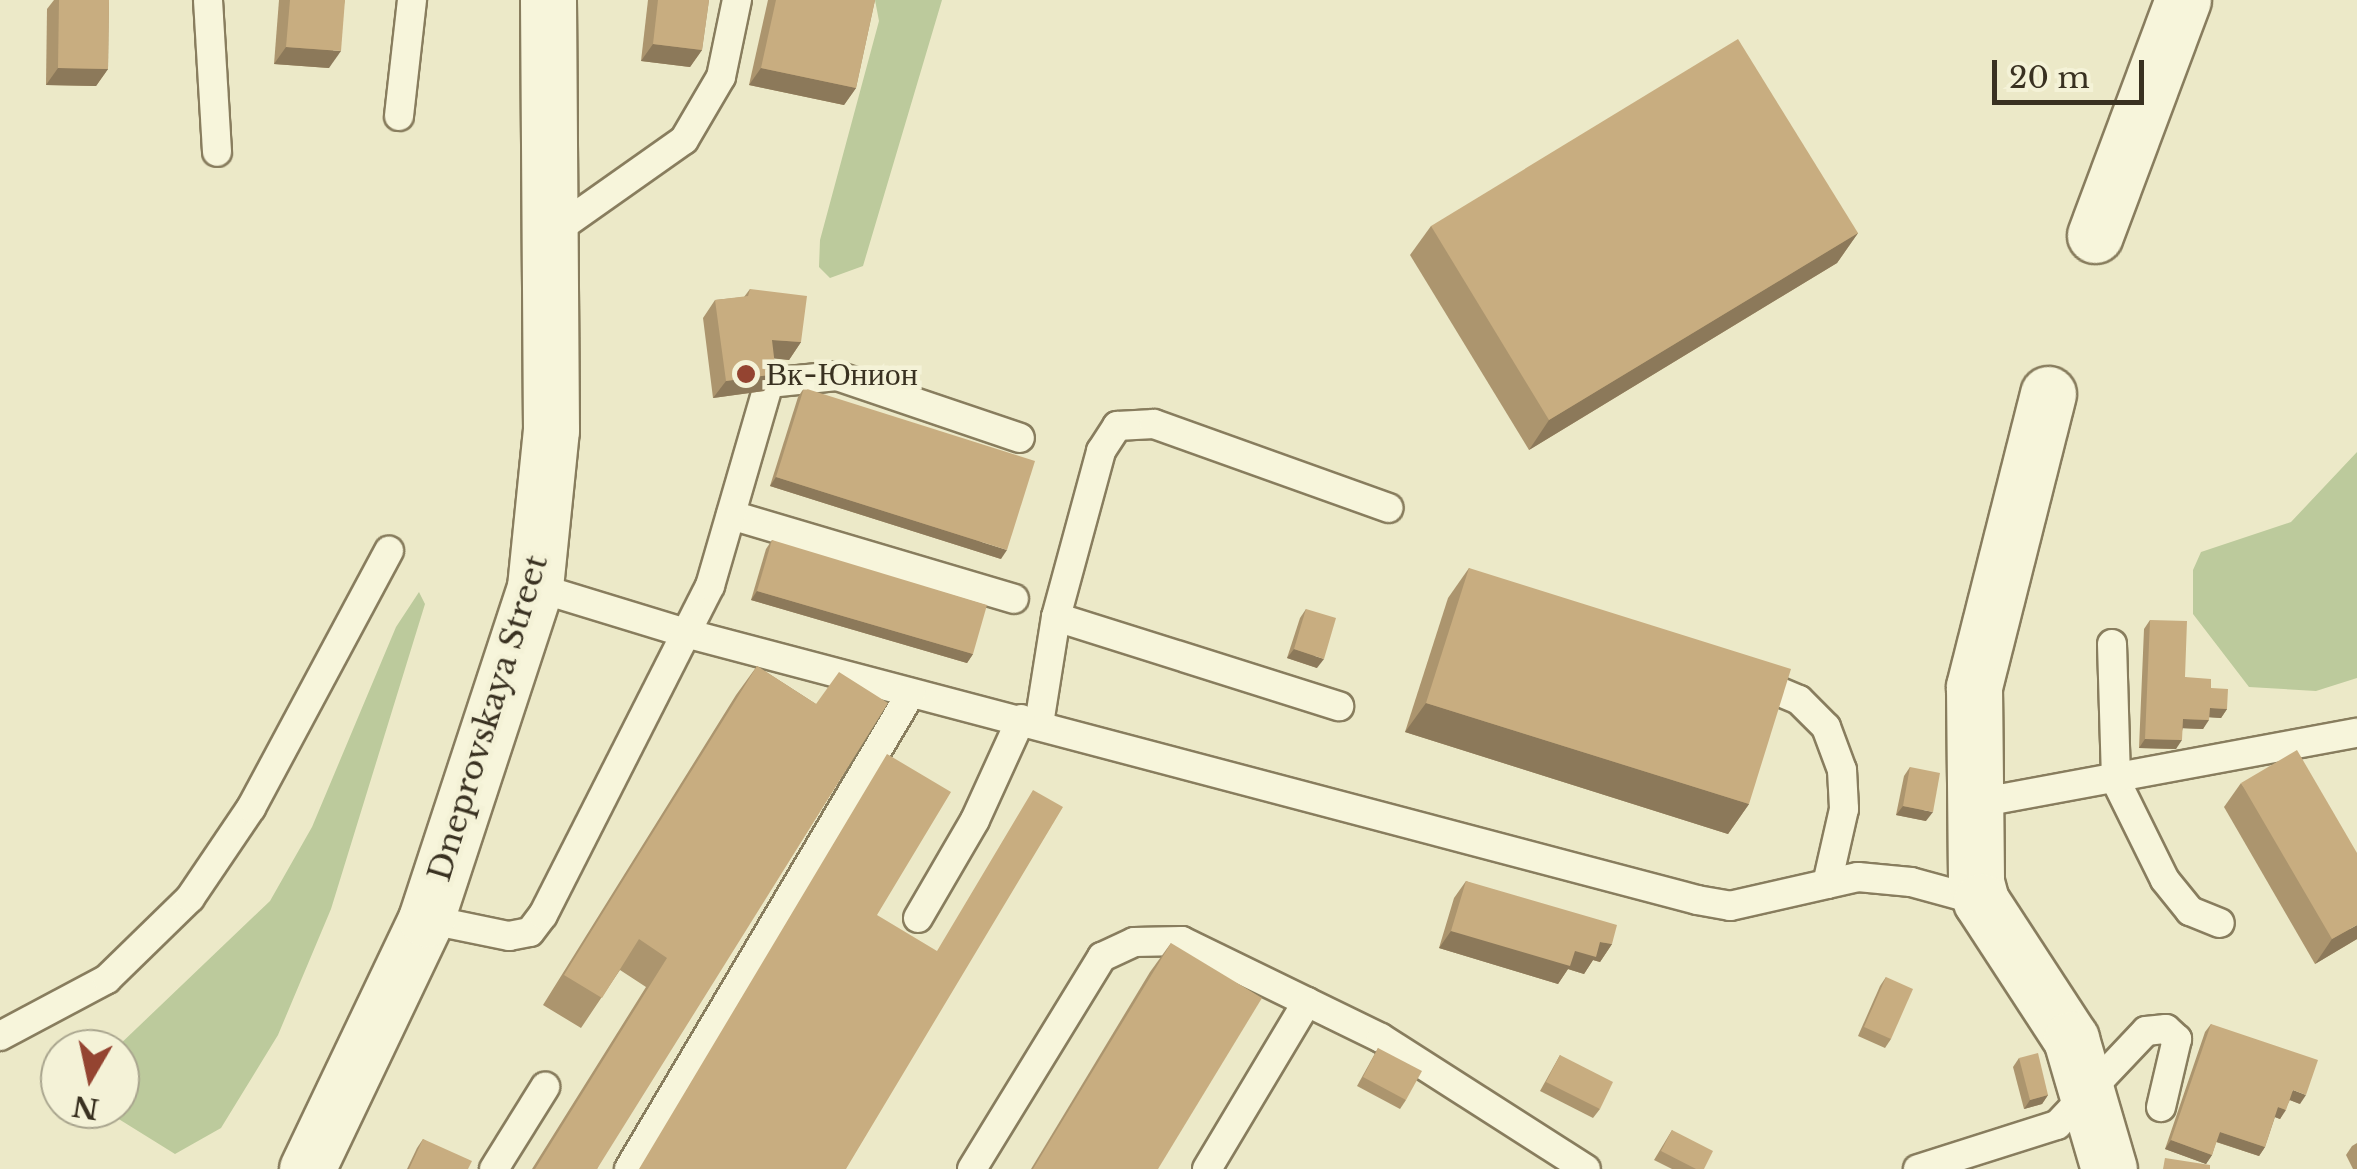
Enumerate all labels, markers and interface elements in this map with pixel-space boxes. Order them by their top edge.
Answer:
scale bar [1997,40,2150,102]
text: 20 m [2009,59,2090,96]
place label: Вк-Юнион [766,355,918,393]
marker: Вк-Юнион [735,363,757,385]
street label: Dneprovskaya Street [420,550,556,886]
north arrow [40,1029,140,1129]
text: N [70,1088,101,1126]

